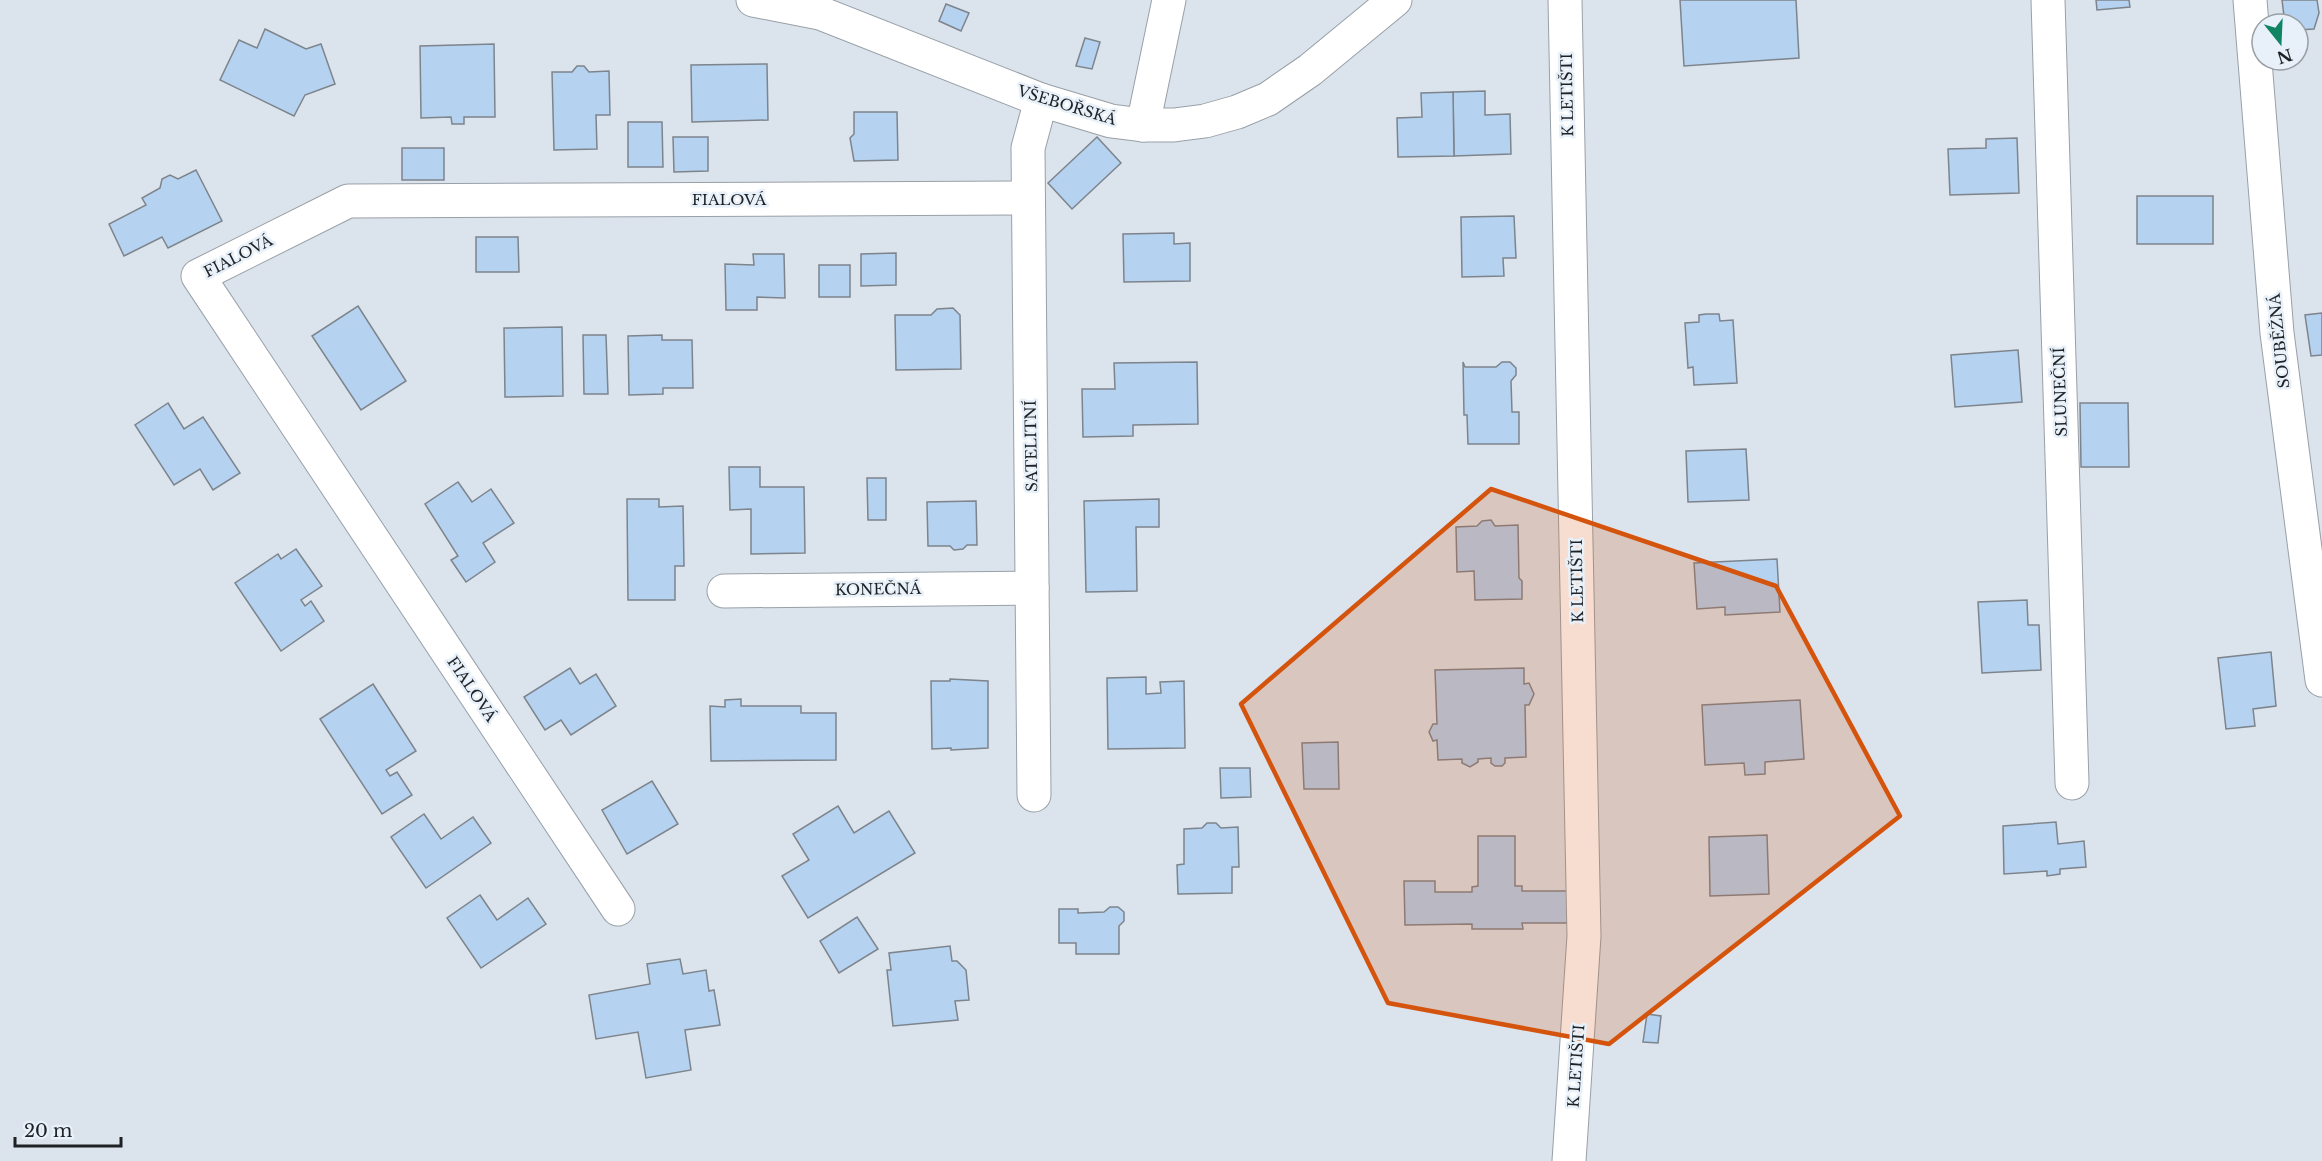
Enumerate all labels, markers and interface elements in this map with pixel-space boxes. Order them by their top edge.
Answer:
north arrow [2250,12,2310,72]
text: N [2274,44,2295,68]
street label: K LETIŠTI [1557,53,1577,137]
street label: VŠEBOŘSKÁ [1014,81,1119,129]
street label: FIALOVÁ [692,190,767,209]
street label: FIALOVÁ [200,230,276,281]
street label: SOUBĚŽNÁ [2265,292,2293,389]
street label: SLUNEČNÍ [2049,347,2071,437]
street label: SATELITNÍ [1021,400,1041,492]
street label: K LETIŠTI [1567,539,1587,623]
street label: KONEČNÁ [835,579,922,599]
street label: FIALOVÁ [443,653,501,726]
street label: K LETIŠTI [1564,1024,1588,1108]
scale bar [15,1110,122,1148]
text: 20 m [24,1120,72,1142]

